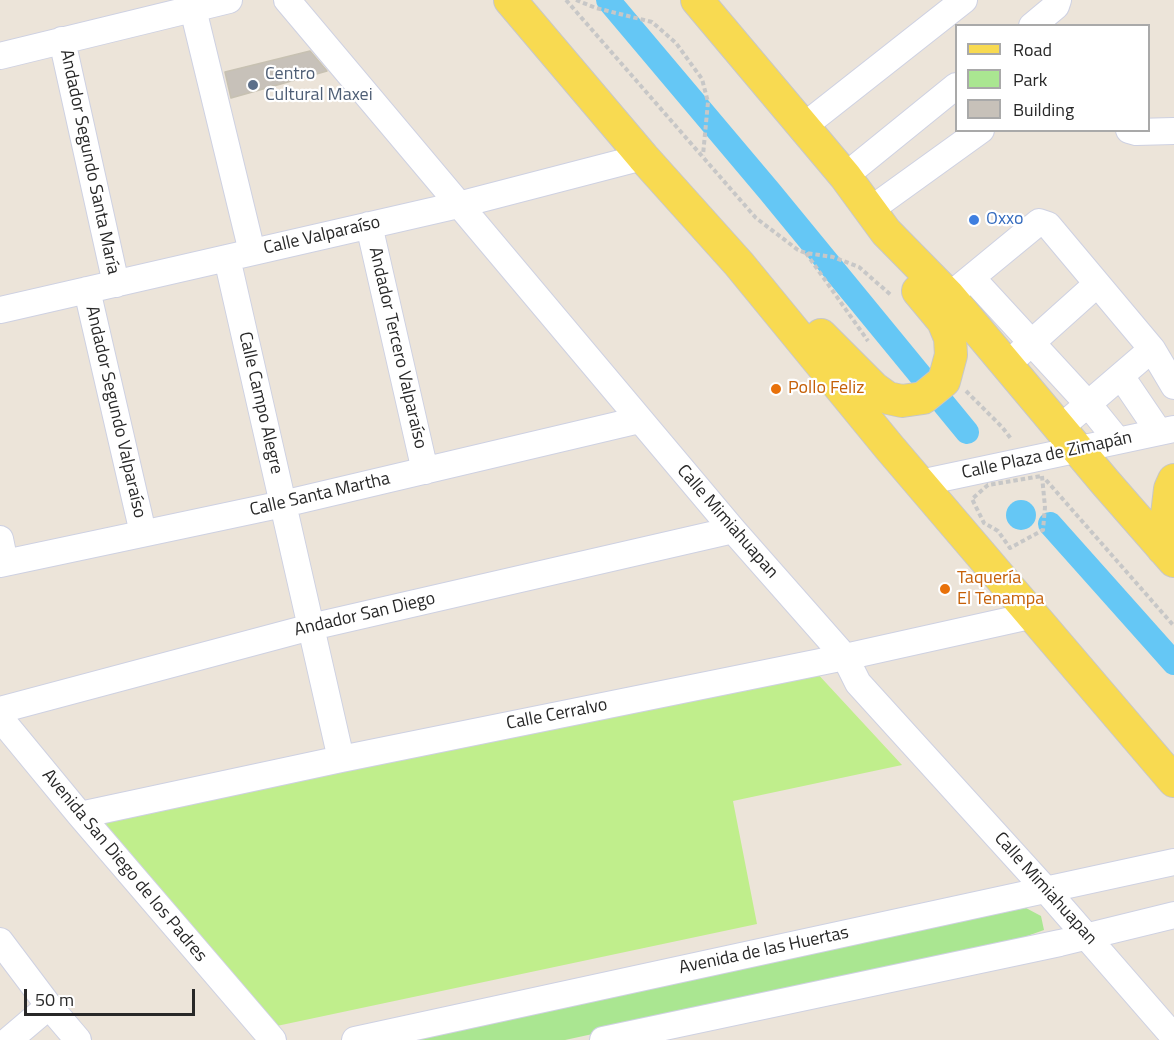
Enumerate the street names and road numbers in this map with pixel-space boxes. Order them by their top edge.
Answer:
street label: Andador Segundo Santa María [55,48,123,276]
street label: Calle Valparaíso [262,212,382,260]
street label: Andador Tercero Valparaíso [363,245,431,451]
street label: Andador Segundo Valparaíso [80,304,150,520]
street label: Calle Campo Alegre [233,330,287,476]
street label: Calle Plaza de Zimapán [960,427,1134,485]
street label: Calle Mimiahuapan [672,461,782,583]
street label: Calle Santa Martha [248,468,392,522]
street label: Andador San Diego [292,588,438,642]
street label: Calle Cerralvo [505,695,609,735]
street label: Avenida San Diego de los Padres [37,765,211,967]
street label: Calle Mimiahuapan [989,828,1101,950]
street label: Avenida de las Huertas [677,922,851,980]

